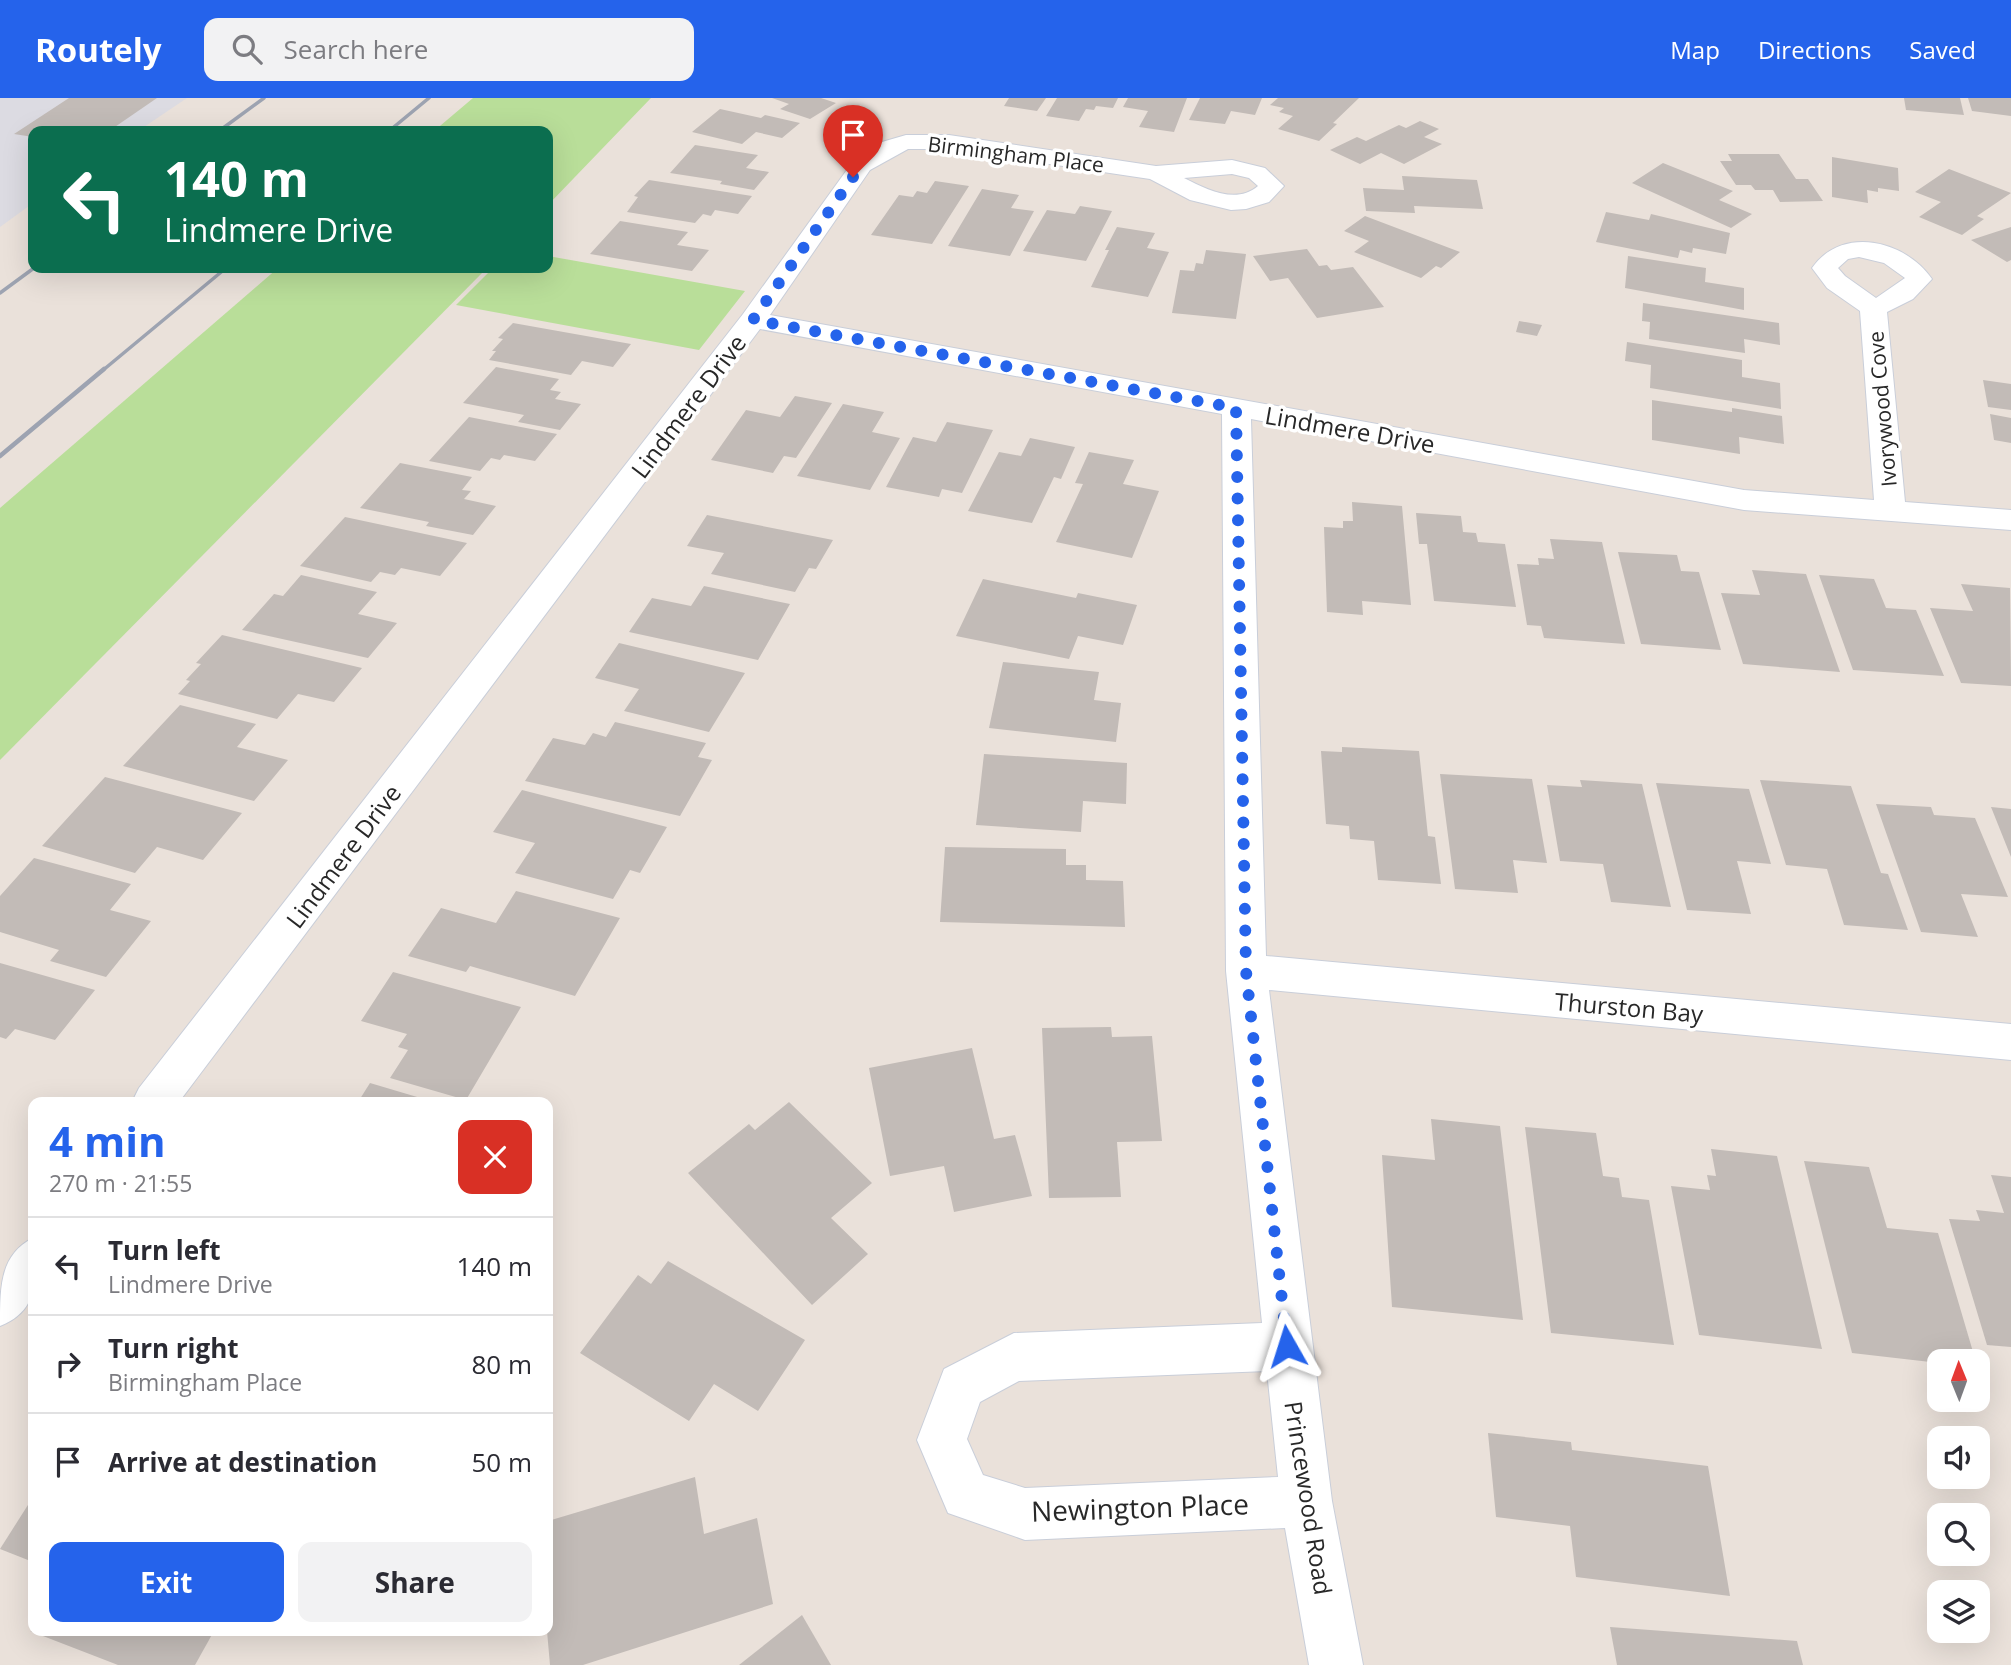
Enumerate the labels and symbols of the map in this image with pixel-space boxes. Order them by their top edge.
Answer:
pin [823,105,883,177]
street label: Birmingham Place [926,129,1106,179]
street label: Lindmere Drive [623,327,753,485]
street label: Ivorywood Cove [1861,330,1903,488]
street label: Lindmere Drive [1262,398,1438,460]
street label: Lindmere Drive [278,777,408,935]
street label: Thurston Bay [1553,984,1705,1030]
position arrow [1250,1309,1324,1383]
north arrow [1927,1349,1990,1412]
street label: Princewood Road [1277,1399,1341,1597]
street label: Newington Place [1030,1484,1250,1530]

